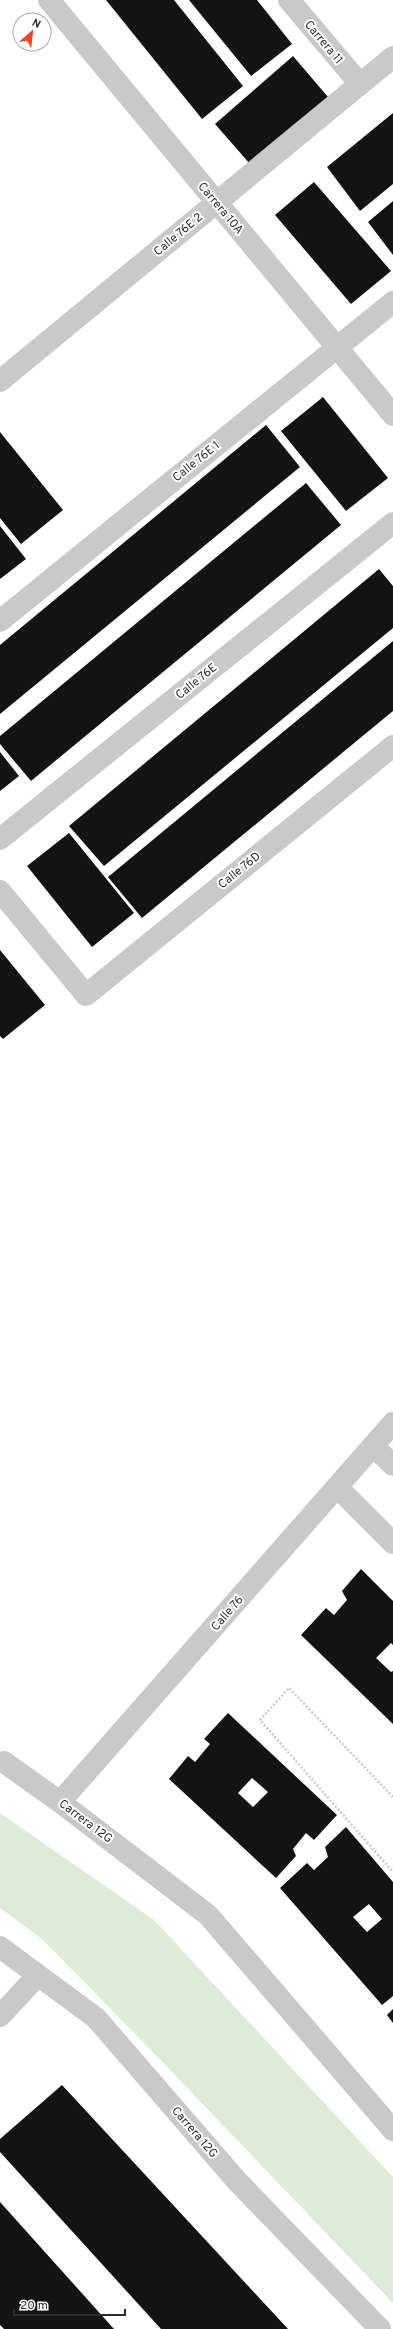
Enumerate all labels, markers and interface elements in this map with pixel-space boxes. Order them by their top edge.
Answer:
north arrow [12,12,52,52]
text: N [29,16,43,32]
street label: Carrera 11 [300,17,346,68]
street label: Carrera 10A [194,179,247,238]
street label: Calle 76E 2 [151,210,207,260]
street label: Calle 76E 1 [170,438,224,486]
street label: Calle 76E [172,660,221,703]
street label: Calle 76D [215,849,264,893]
street label: Calle 76 [208,1593,248,1635]
street label: Carrera 12G [55,1796,116,1847]
street label: Carrera 12G [167,2103,221,2162]
scale bar [14,2291,125,2317]
text: 20 m [20,2298,48,2314]

